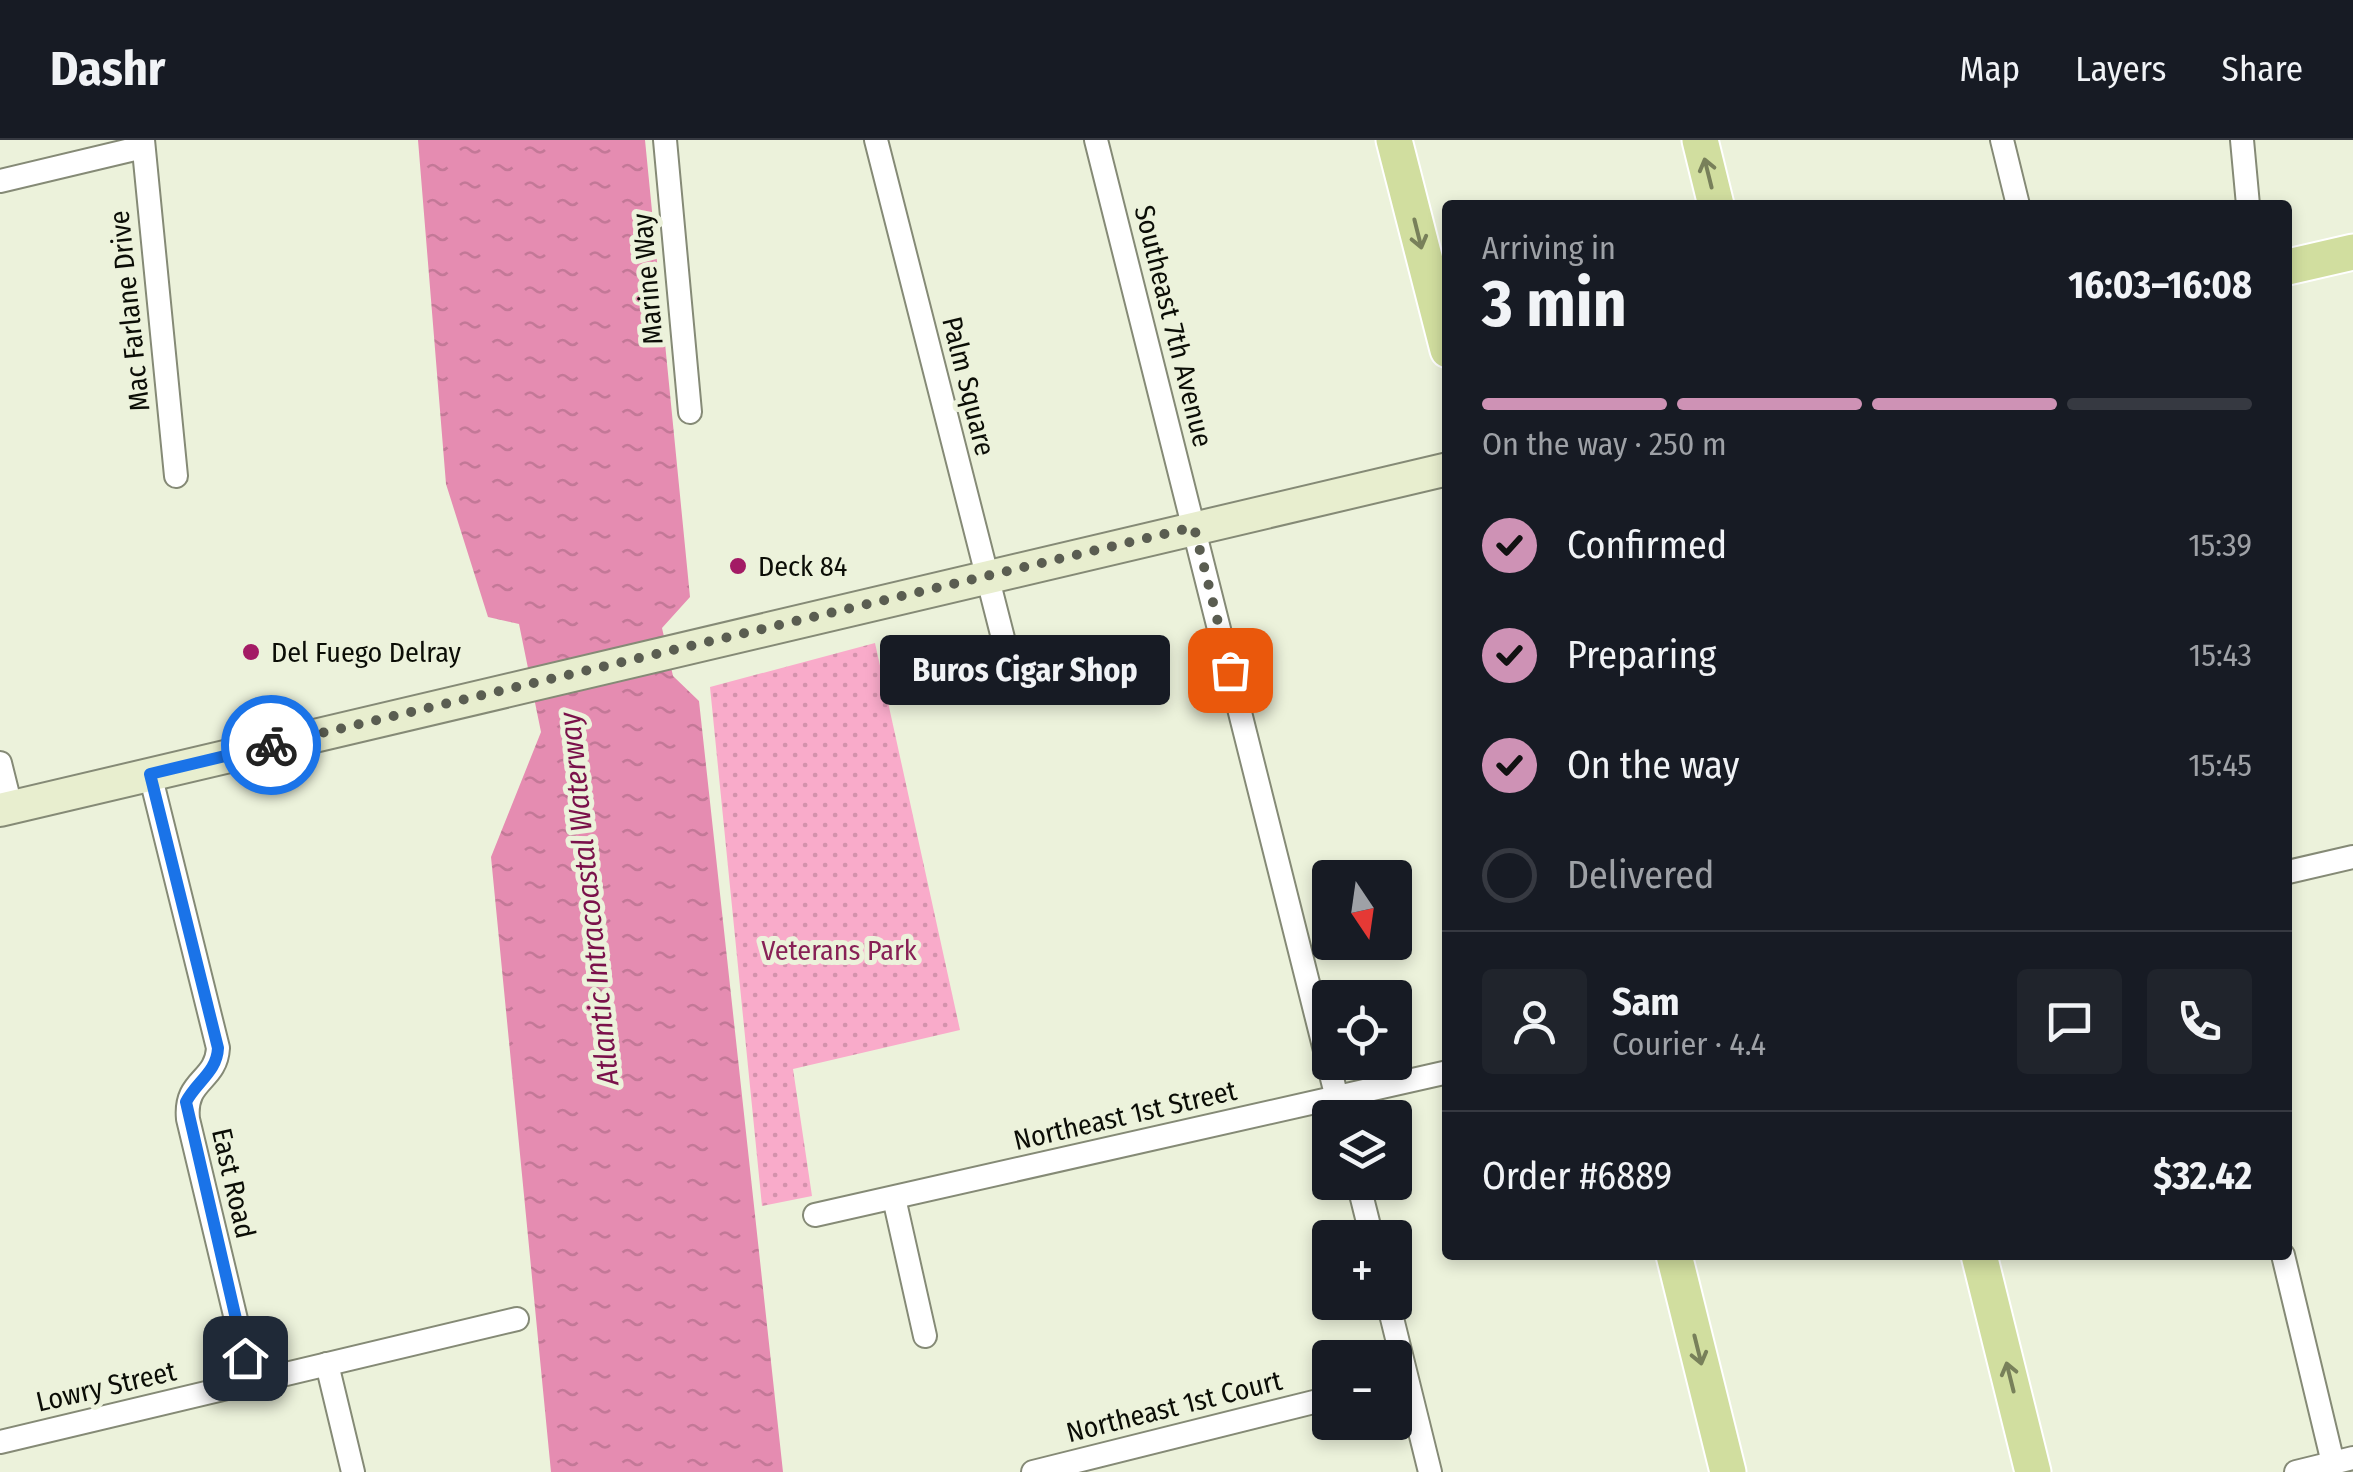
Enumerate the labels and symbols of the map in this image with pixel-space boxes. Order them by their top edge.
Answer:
one-way arrow [1697,157,1716,189]
street label: Southeast 7th Avenue [1128,202,1220,450]
street label: Mac Farlane Drive [103,209,156,413]
street label: Marine Way [625,211,670,346]
one-way arrow [1410,217,1428,249]
street label: Palm Square [935,313,1002,459]
place label: Deck 84 [758,550,847,583]
marker: Deck 84 [727,555,749,577]
pin [1188,628,1273,713]
callout: Buros Cigar Shop [880,635,1170,705]
place label: Del Fuego Delray [271,636,461,669]
marker: Del Fuego Delray [240,641,262,663]
courier [221,695,321,795]
water label: Atlantic Intracoastal Waterway [551,709,627,1088]
north arrow [1312,860,1412,960]
park label: Veterans Park [761,934,918,967]
street label: Northeast 1st Street [1010,1074,1241,1157]
street label: East Road [205,1125,262,1241]
pin [203,1316,288,1401]
one-way arrow [1689,1334,1708,1365]
street label: Lowry Street [33,1354,180,1419]
one-way arrow [1999,1362,2018,1393]
street label: Northeast 1st Court [1063,1364,1286,1449]

